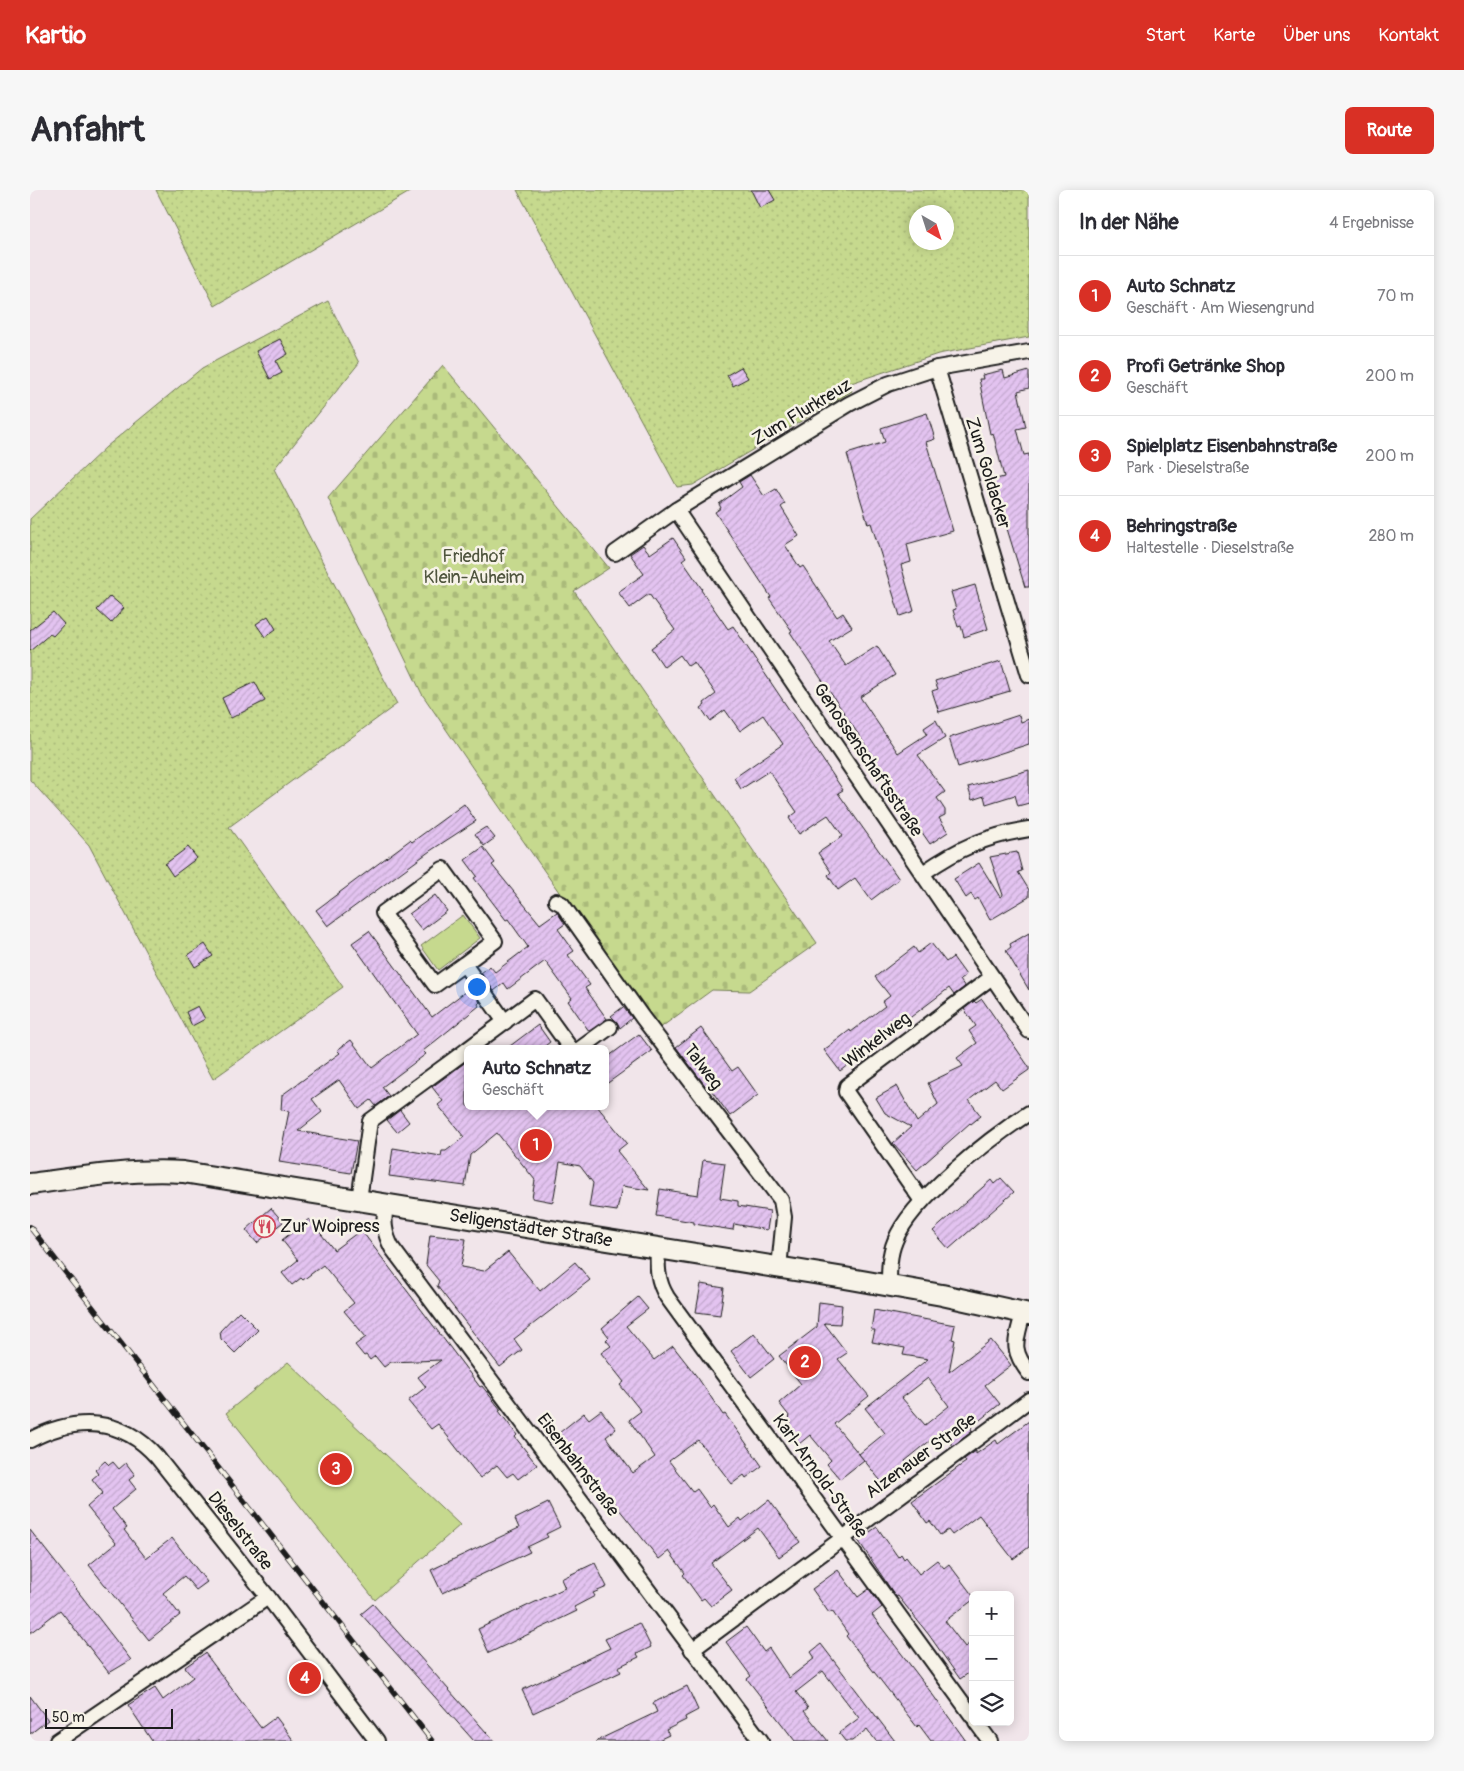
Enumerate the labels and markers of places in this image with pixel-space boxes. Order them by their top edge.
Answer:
pin: 1 [520,1126,552,1164]
restaurant icon: Zur Woipress [252,1214,276,1238]
place label: Zur Woipress [280,1215,379,1238]
pin: 2 [789,1343,821,1381]
pin: 3 [320,1450,352,1488]
pin: 4 [289,1659,321,1697]

